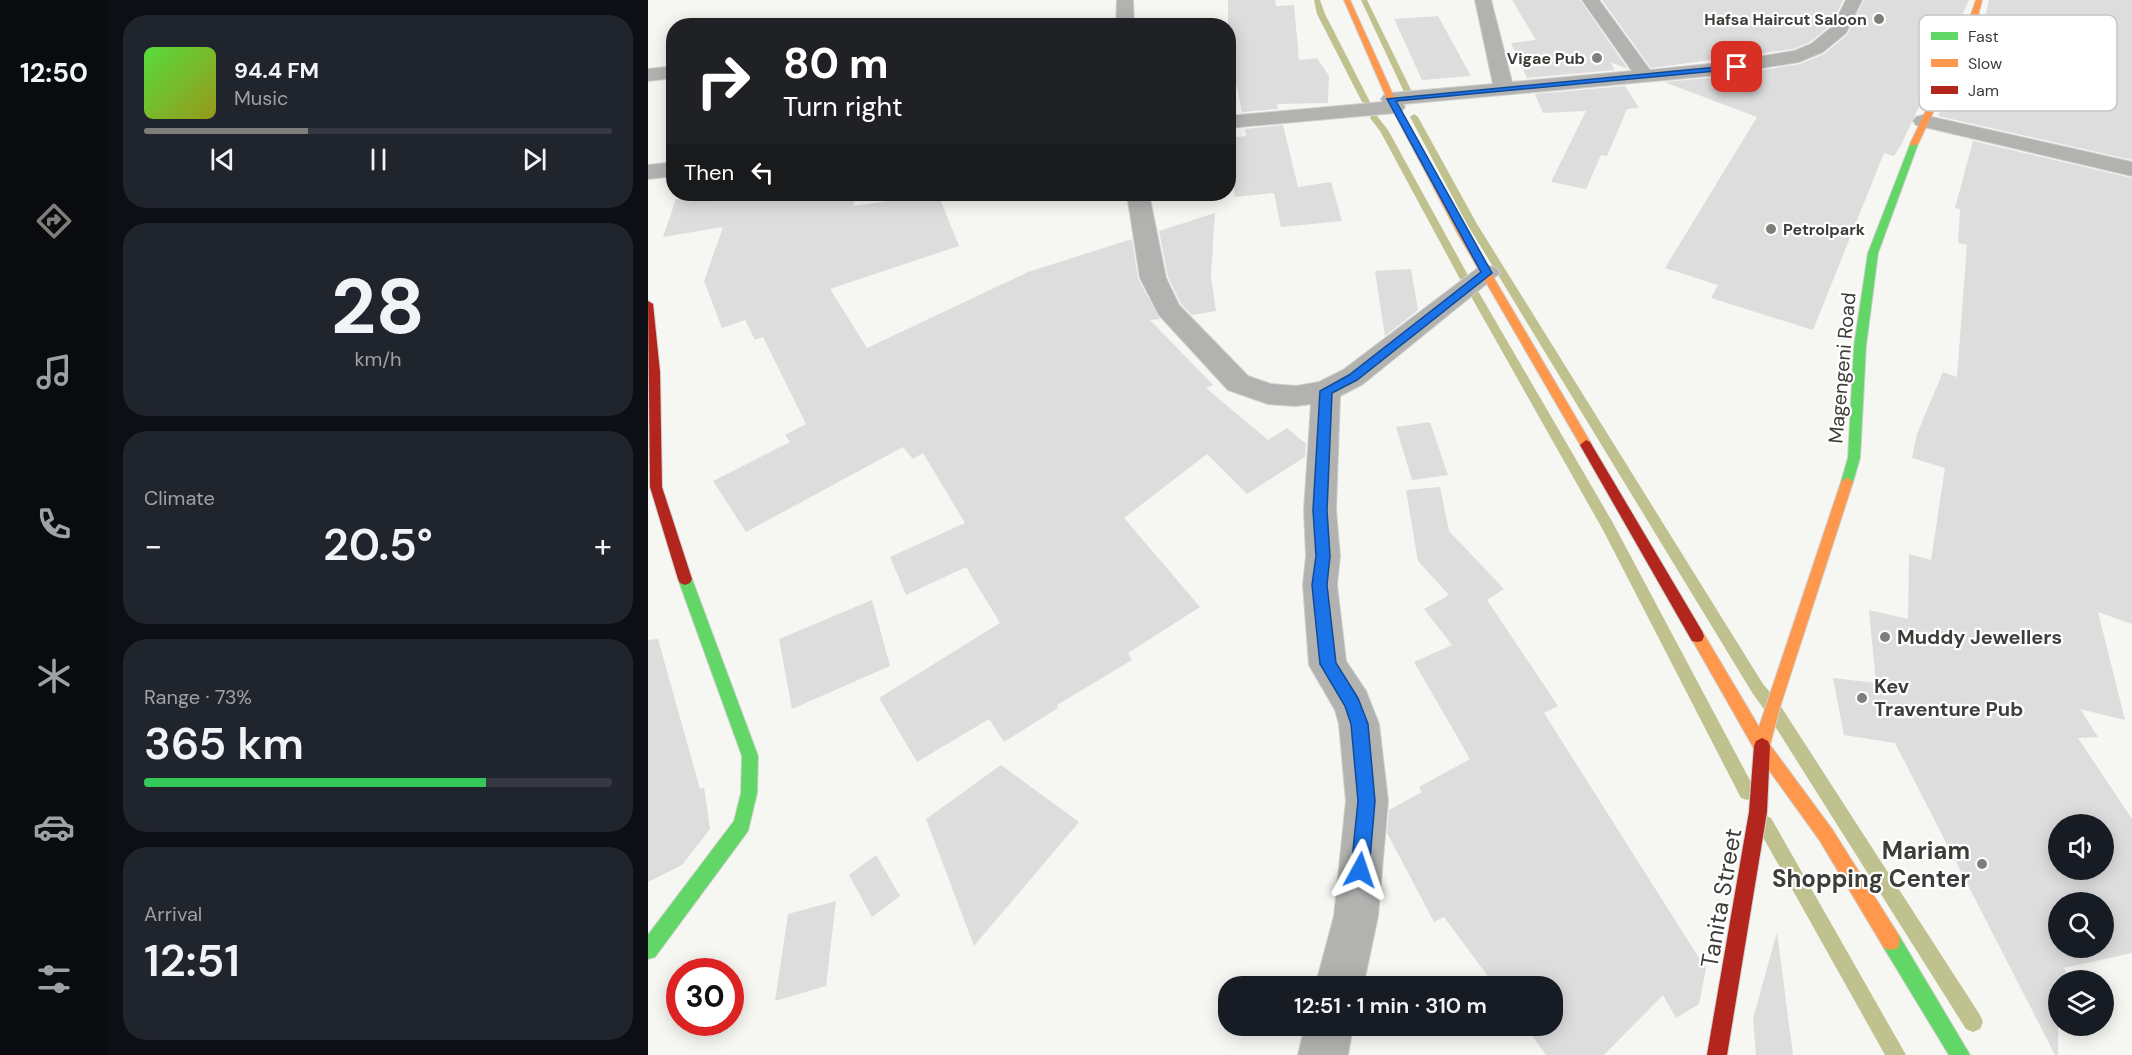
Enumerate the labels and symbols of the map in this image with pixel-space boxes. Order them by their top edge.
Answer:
place label: Hafsa Haircut Saloon [1704,9,1867,30]
marker: Hafsa Haircut Saloon [1872,12,1886,26]
legend [1919,15,2117,111]
text: Fast [1968,26,1999,47]
pin [1711,41,1762,92]
place label: Vigae Pub [1507,48,1585,69]
marker: Vigae Pub [1590,51,1604,65]
text: Slow [1968,53,2002,74]
text: Jam [1968,80,1999,101]
place label: Petrolpark [1783,219,1866,240]
marker: Petrolpark [1764,222,1778,236]
street label: Magengeni Road [1822,291,1862,445]
place label: Muddy Jewellers [1897,624,2062,650]
marker: Muddy Jewellers [1878,630,1892,644]
place label: Kev Traventure Pub [1874,673,2023,722]
marker: Kev Traventure Pub [1855,691,1869,705]
street label: Tanita Street [1693,826,1749,970]
place label: Mariam Shopping Center [1772,835,1970,894]
position arrow [1328,838,1392,902]
marker: Mariam Shopping Center [1975,857,1989,871]
speed limit sign: 30 [666,958,744,1036]

